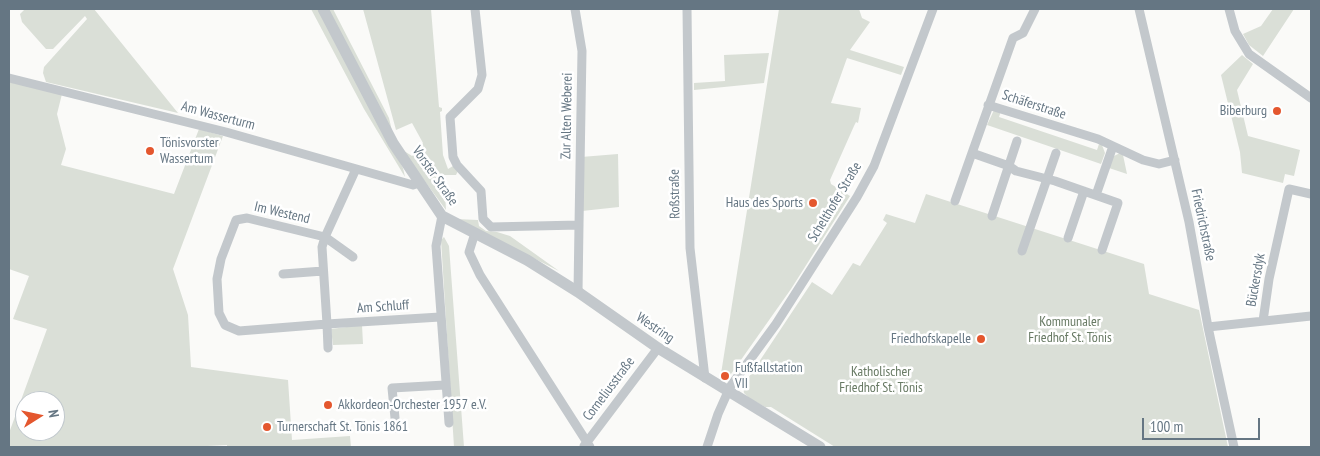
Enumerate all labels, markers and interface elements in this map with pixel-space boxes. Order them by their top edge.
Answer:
street label: Zur Alten Weberei [558,73,576,159]
street label: Schäferstraße [1000,87,1068,123]
street label: Am Wasserturm [179,98,257,134]
place label: Biberburg [1220,103,1267,119]
marker: Biberburg [1271,105,1283,117]
place label: Tönisvorster Wassertum [160,135,219,168]
street label: Vorster Straße [408,143,462,209]
marker: Tönisvorster Wassertum [144,145,156,157]
street label: Schelthofer Straße [805,159,865,245]
street label: Roßstraße [666,169,684,219]
street label: Friedrichstraße [1187,187,1219,263]
place label: Haus des Sports [726,195,803,211]
marker: Haus des Sports [807,197,819,209]
street label: Im Westend [253,198,311,228]
street label: Bückersdyk [1243,252,1269,308]
street label: Am Schluff [356,297,410,317]
street label: Westring [633,309,677,347]
park label: Kommunaler Friedhof St. Tönis [1028,314,1112,347]
place label: Friedhofskapelle [891,331,971,347]
marker: Friedhofskapelle [975,333,987,345]
street label: Corneliusstraße [580,354,638,424]
place label: Fußfallstation VII [735,360,803,392]
park label: Katholischer Friedhof St. Tönis [839,364,923,397]
marker: Fußfallstation VII [719,370,731,382]
north arrow [15,391,65,441]
place label: Akkordeon-Orchester 1957 e.V. [338,397,487,413]
marker: Akkordeon-Orchester 1957 e.V. [322,399,334,411]
text: N [44,408,63,419]
scale bar [1145,408,1262,440]
text: 100 m [1150,417,1183,436]
place label: Turnerschaft St. Tönis 1861 [277,419,408,435]
marker: Turnerschaft St. Tönis 1861 [261,421,273,433]

